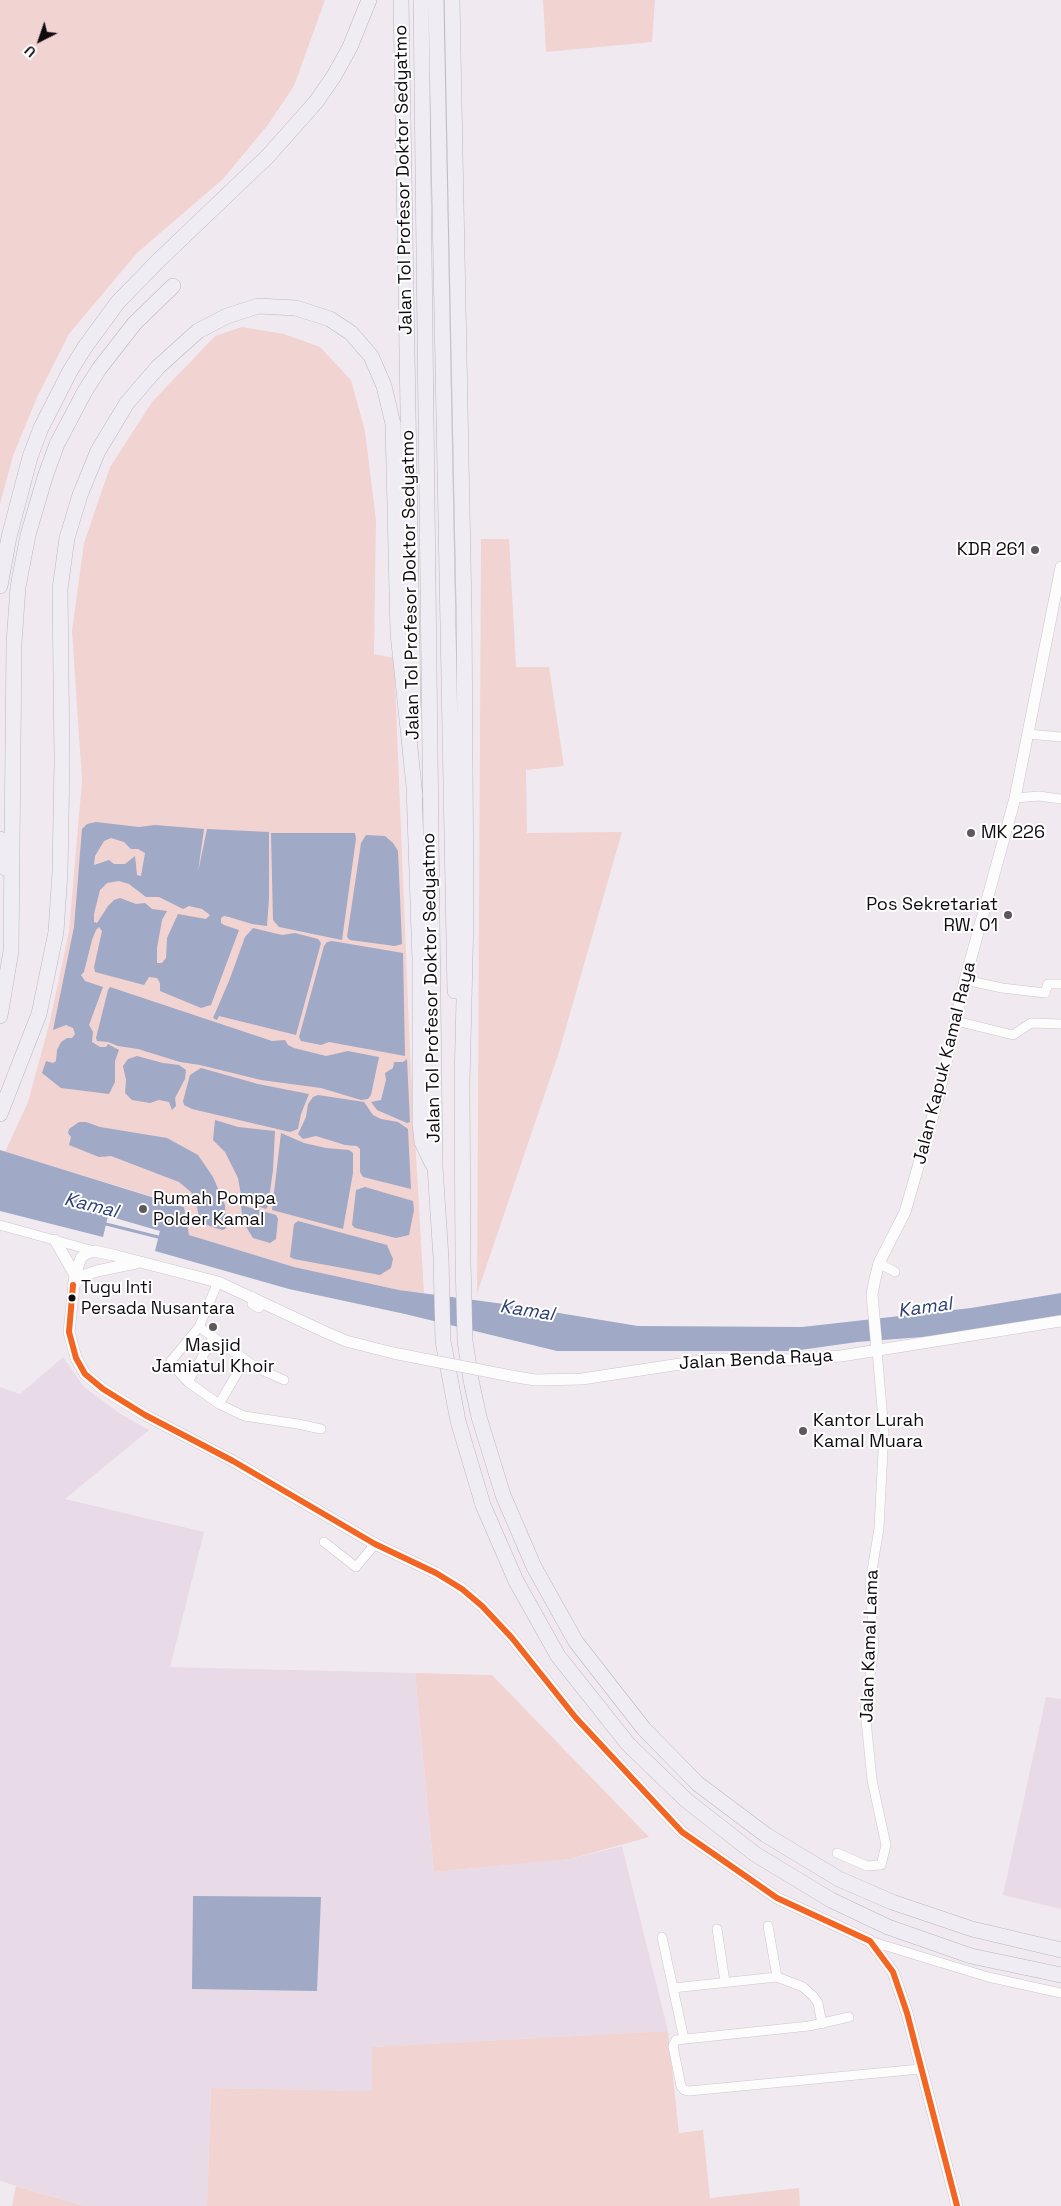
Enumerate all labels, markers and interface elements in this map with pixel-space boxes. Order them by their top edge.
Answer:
north arrow [15,15,65,65]
street label: Jalan Tol Profesor Doktor Sedyatmo [390,25,418,335]
text: U [21,41,40,61]
street label: Jalan Tol Profesor Doktor Sedyatmo [397,430,425,740]
place label: KDR 261 [957,539,1025,561]
marker: KDR 261 [1029,544,1041,556]
place label: MK 226 [981,822,1045,844]
marker: MK 226 [965,827,977,839]
street label: Jalan Tol Profesor Doktor Sedyatmo [418,833,446,1143]
place label: Pos Sekretariat RW. 01 [866,894,998,936]
marker: Pos Sekretariat RW. 01 [1002,909,1014,921]
street label: Jalan Kapuk Kamal Raya [909,959,981,1167]
water label: Kamal [62,1188,120,1224]
place label: Rumah Pompa Polder Kamal [153,1188,276,1230]
marker: Rumah Pompa Polder Kamal [137,1203,149,1215]
place label: Tugu Inti Persada Nusantara [81,1278,235,1318]
marker: Tugu Inti Persada Nusantara [67,1293,77,1303]
water label: Kamal [896,1293,954,1323]
water label: Kamal [498,1295,556,1327]
marker: Masjid Jamiatul Khoir [207,1321,219,1333]
place label: Masjid Jamiatul Khoir [152,1335,274,1378]
street label: Jalan Benda Raya [679,1345,833,1375]
place label: Kantor Lurah Kamal Muara [813,1410,924,1452]
marker: Kantor Lurah Kamal Muara [797,1425,809,1437]
street label: Jalan Kamal Lama [857,1569,883,1723]

